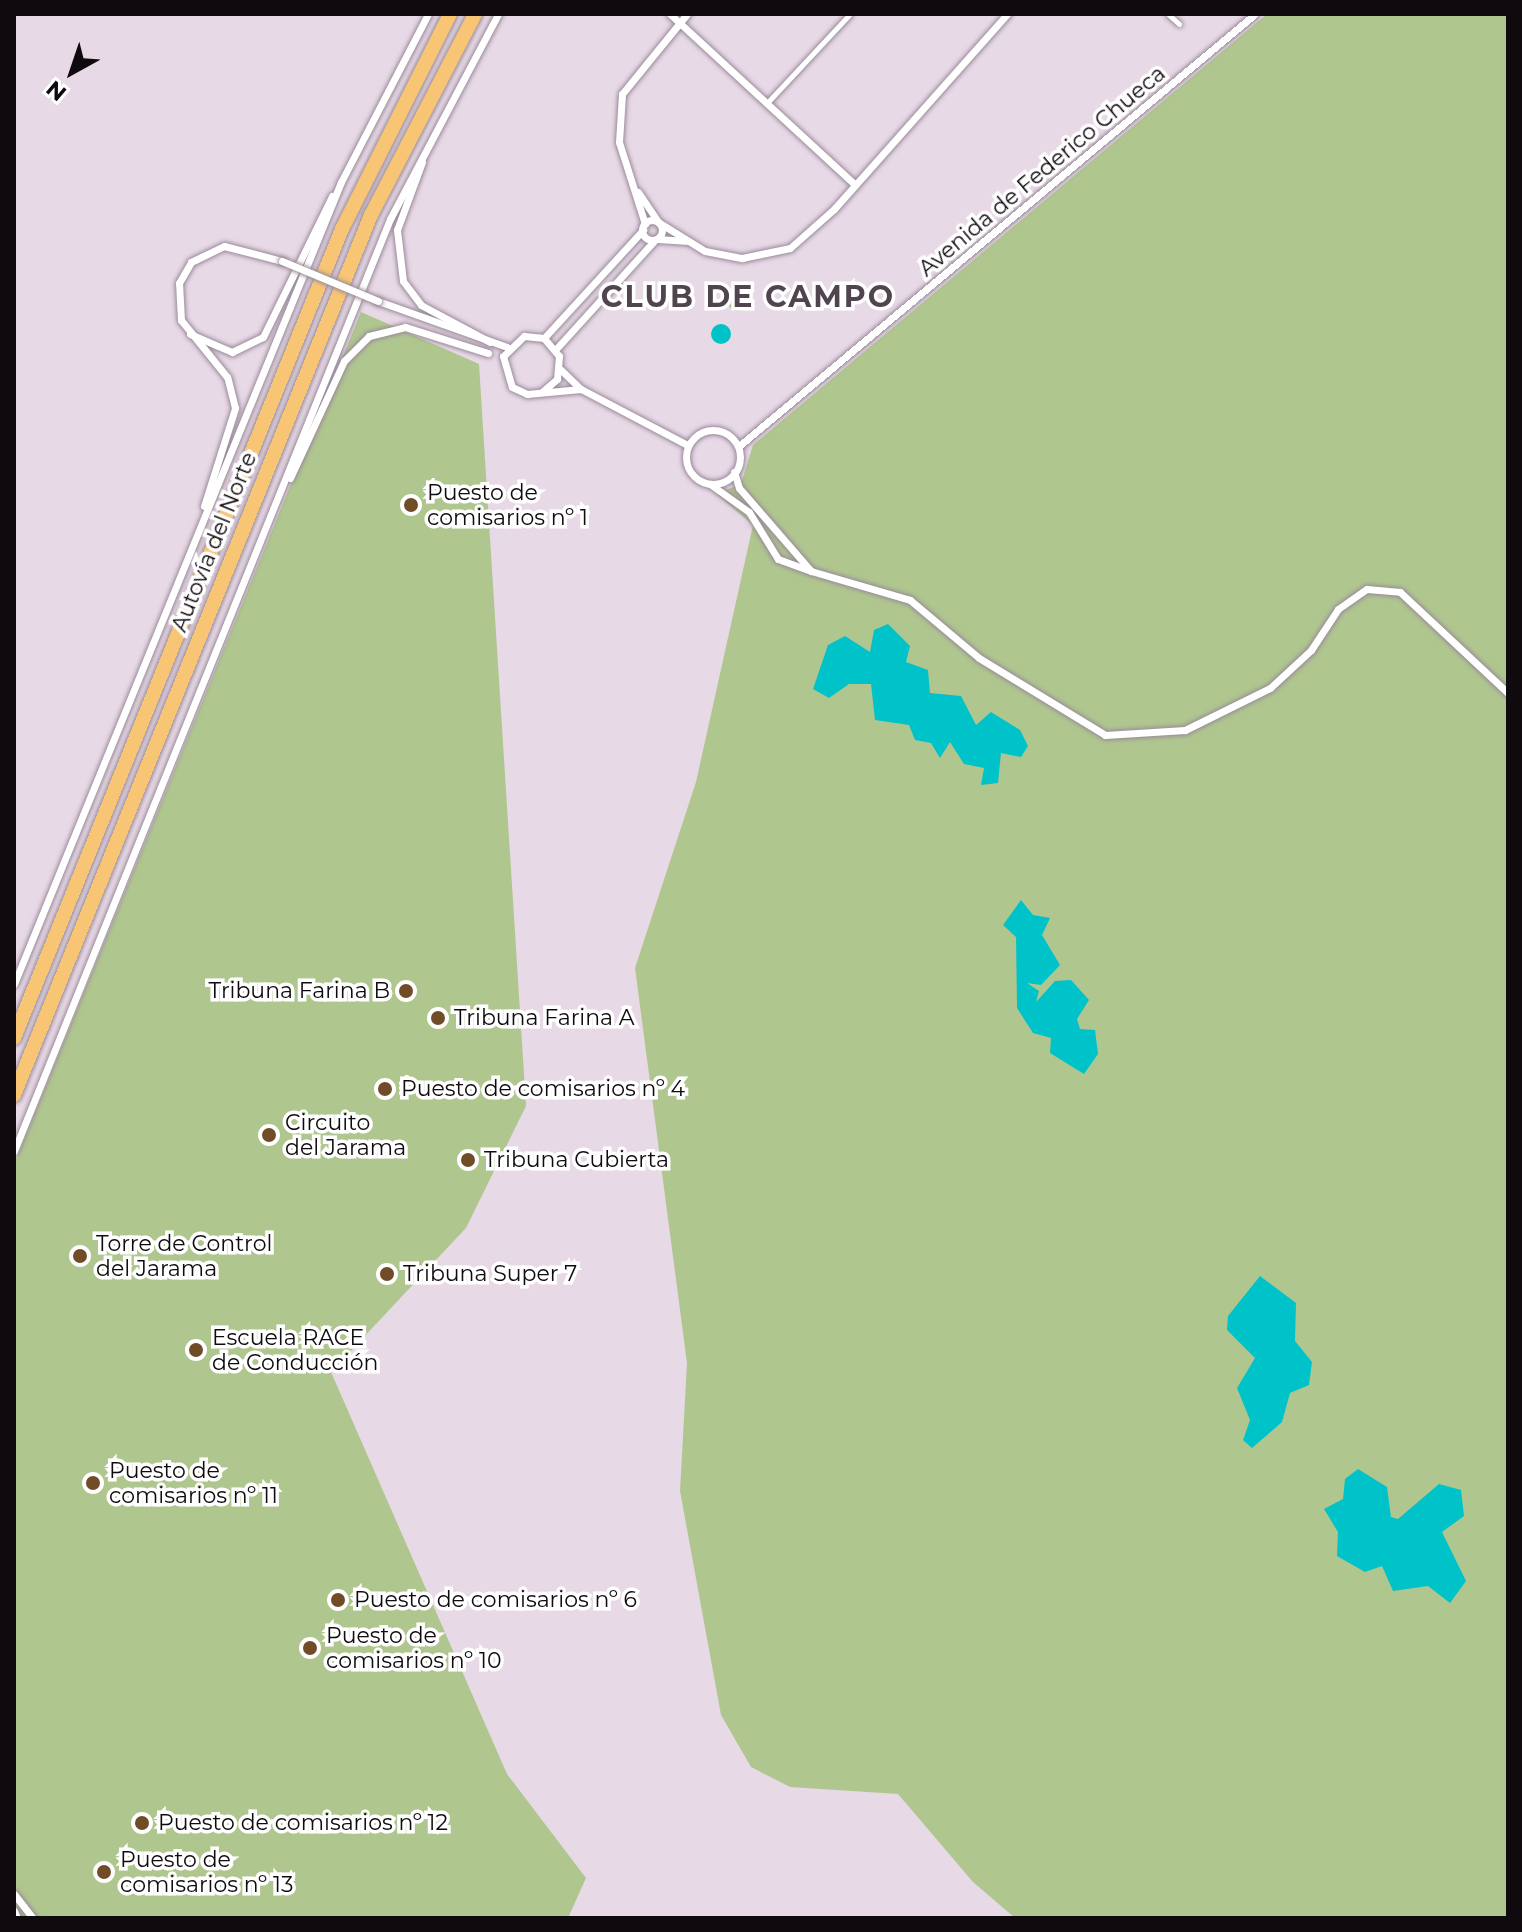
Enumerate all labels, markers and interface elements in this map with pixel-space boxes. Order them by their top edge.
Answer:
north arrow [32,32,112,112]
street label: Avenida de Federico Chueca [913,60,1171,282]
text: N [41,75,72,107]
district label: CLUB DE CAMPO [601,279,895,315]
street label: Autovía del Norte [166,448,262,636]
place label: Puesto de comisarios nº 1 [427,479,588,530]
marker: Puesto de comisarios nº 1 [402,496,420,514]
place label: Tribuna Farina B [209,978,390,1004]
marker: Tribuna Farina B [397,982,415,1000]
place label: Tribuna Farina A [454,1005,635,1031]
marker: Tribuna Farina A [429,1009,447,1027]
place label: Puesto de comisarios nº 4 [401,1076,685,1102]
marker: Puesto de comisarios nº 4 [376,1080,394,1098]
place label: Circuito del Jarama [285,1109,406,1160]
marker: Circuito del Jarama [260,1126,278,1144]
place label: Tribuna Cubierta [484,1147,669,1173]
marker: Tribuna Cubierta [459,1151,477,1169]
place label: Torre de Control del Jarama [96,1230,272,1282]
marker: Torre de Control del Jarama [71,1247,89,1265]
place label: Tribuna Super 7 [403,1261,577,1287]
marker: Tribuna Super 7 [378,1265,396,1283]
place label: Escuela RACE de Conducción [212,1324,378,1376]
marker: Escuela RACE de Conducción [187,1341,205,1359]
place label: Puesto de comisarios nº 11 [109,1457,278,1508]
marker: Puesto de comisarios nº 11 [84,1474,102,1492]
place label: Puesto de comisarios nº 6 [354,1587,637,1613]
marker: Puesto de comisarios nº 6 [329,1591,347,1609]
place label: Puesto de comisarios nº 10 [326,1622,501,1674]
marker: Puesto de comisarios nº 10 [301,1639,319,1657]
place label: Puesto de comisarios nº 12 [158,1810,448,1836]
marker: Puesto de comisarios nº 12 [133,1814,151,1832]
place label: Puesto de comisarios nº 13 [120,1846,293,1898]
marker: Puesto de comisarios nº 13 [95,1863,113,1881]

